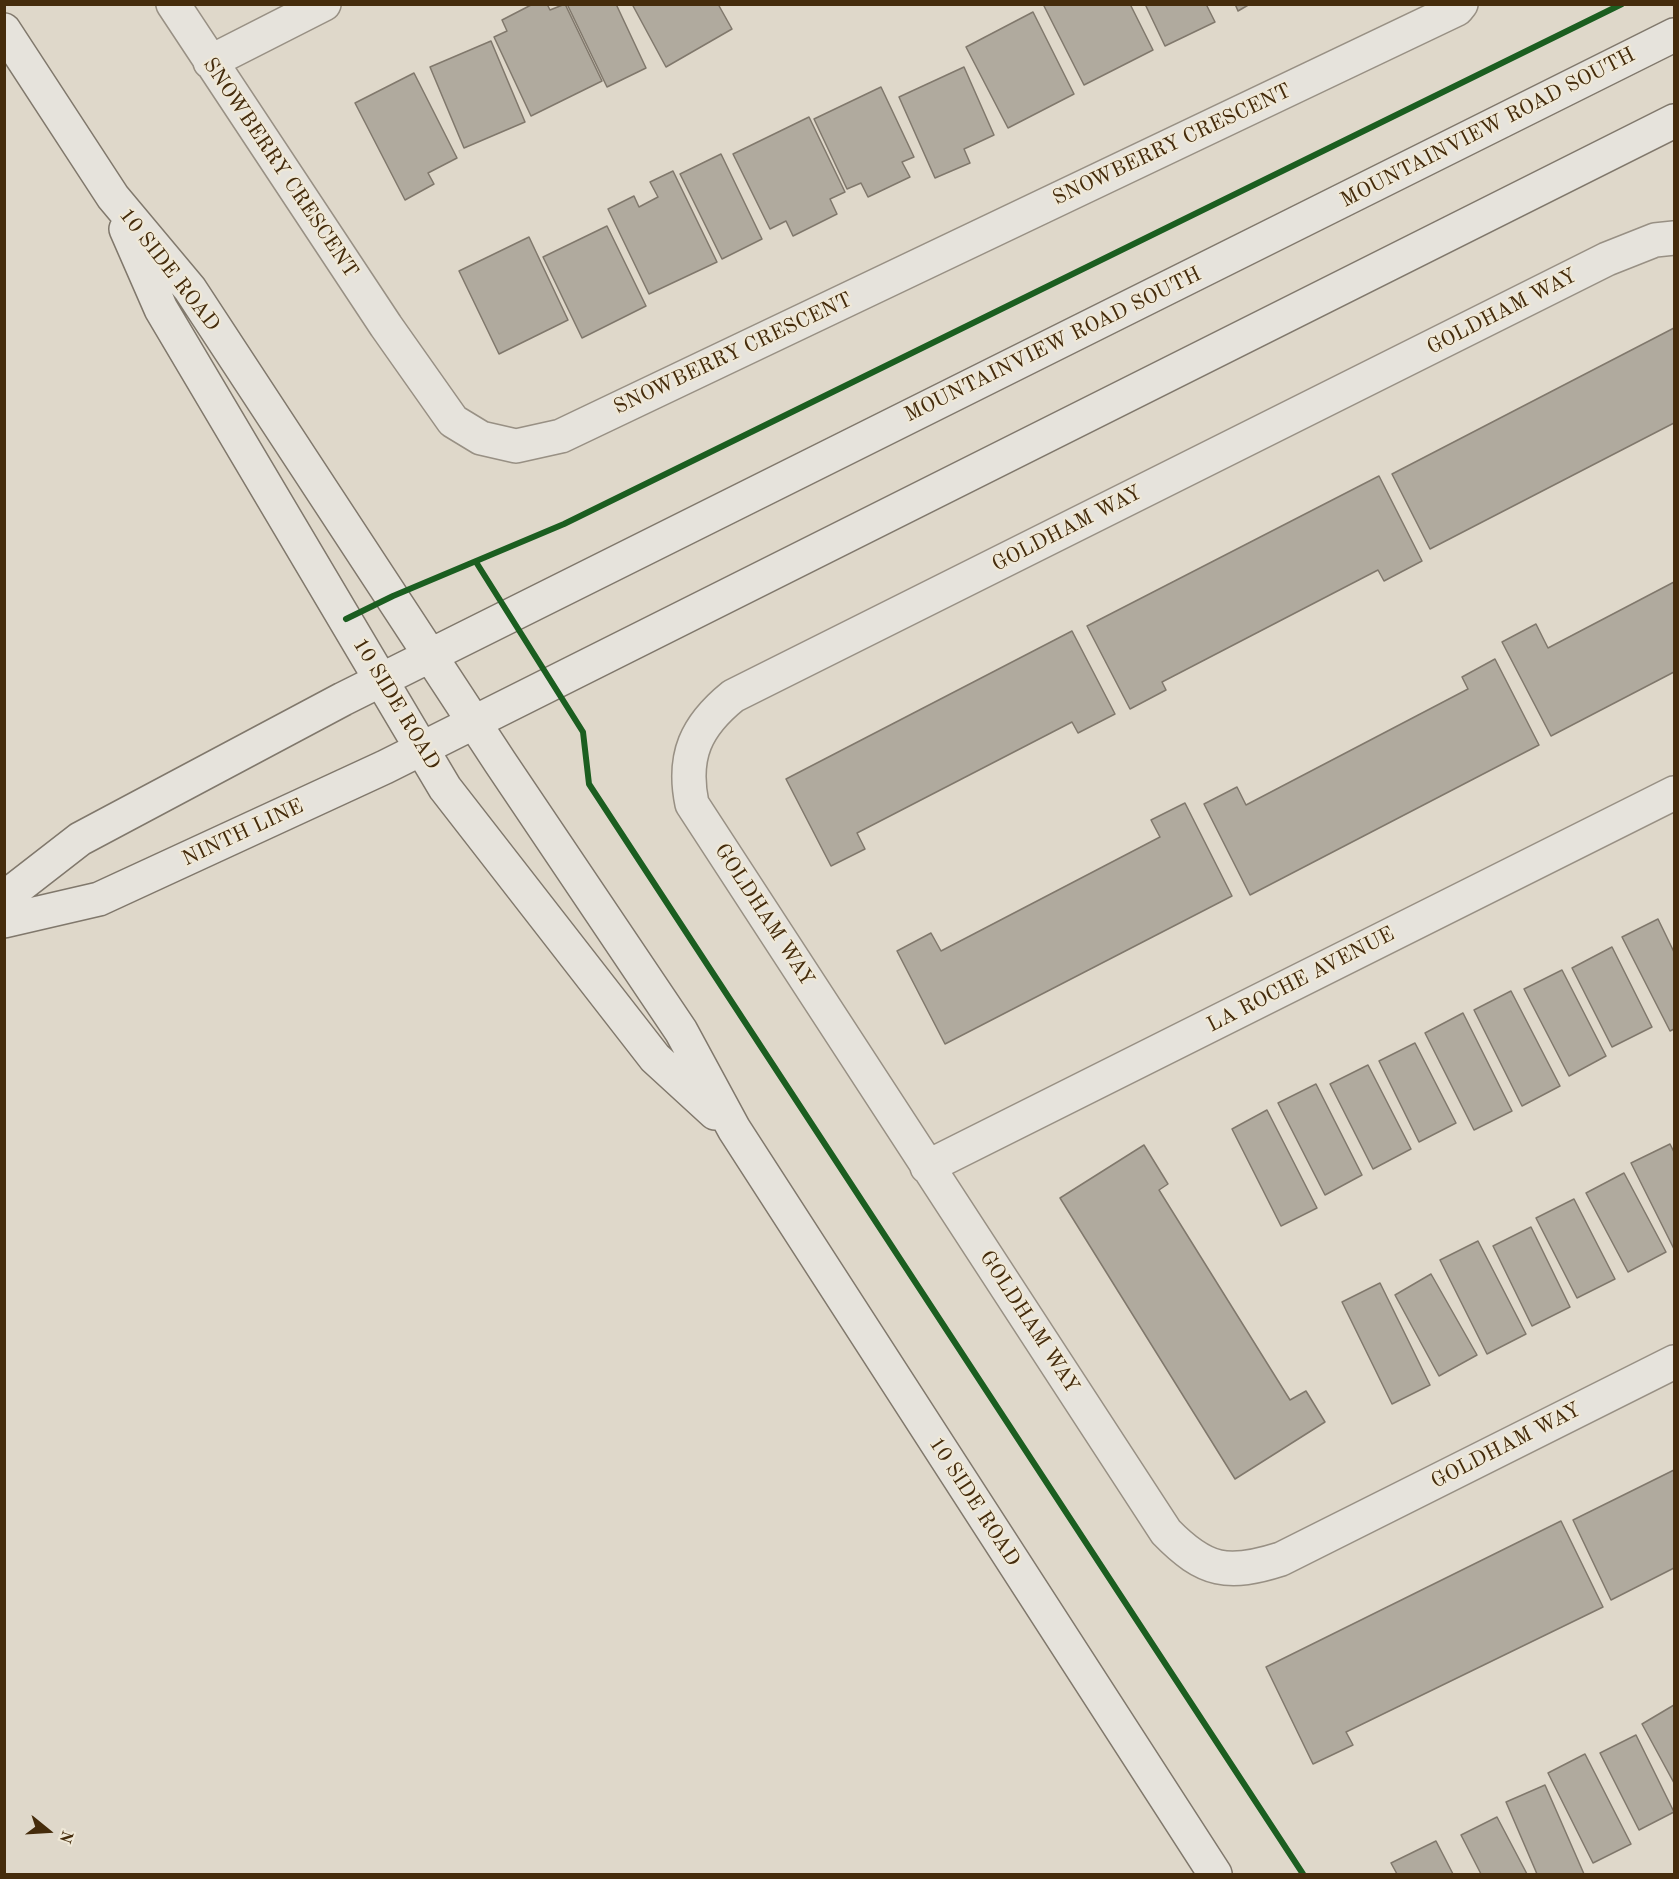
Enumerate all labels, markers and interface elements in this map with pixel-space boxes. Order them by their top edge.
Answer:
street label: MOUNTAINVIEW ROAD SOUTH [1337,43,1639,213]
street label: SNOWBERRY CRESCENT [197,53,363,283]
street label: SNOWBERRY CRESCENT [1049,79,1295,211]
street label: 10 SIDE ROAD [113,203,225,337]
street label: MOUNTAINVIEW ROAD SOUTH [900,262,1206,428]
street label: GOLDHAM WAY [1423,263,1581,361]
street label: SNOWBERRY CRESCENT [610,288,856,420]
street label: GOLDHAM WAY [988,480,1146,578]
street label: 10 SIDE ROAD [347,634,445,774]
street label: NINTH LINE [178,794,308,872]
street label: GOLDHAM WAY [709,839,819,991]
street label: LA ROCHE AVENUE [1203,922,1399,1038]
street label: GOLDHAM WAY [974,1246,1084,1398]
street label: GOLDHAM WAY [1427,1397,1585,1495]
street label: 10 SIDE ROAD [923,1433,1025,1571]
north arrow [18,1801,78,1861]
text: N [56,1828,75,1845]

